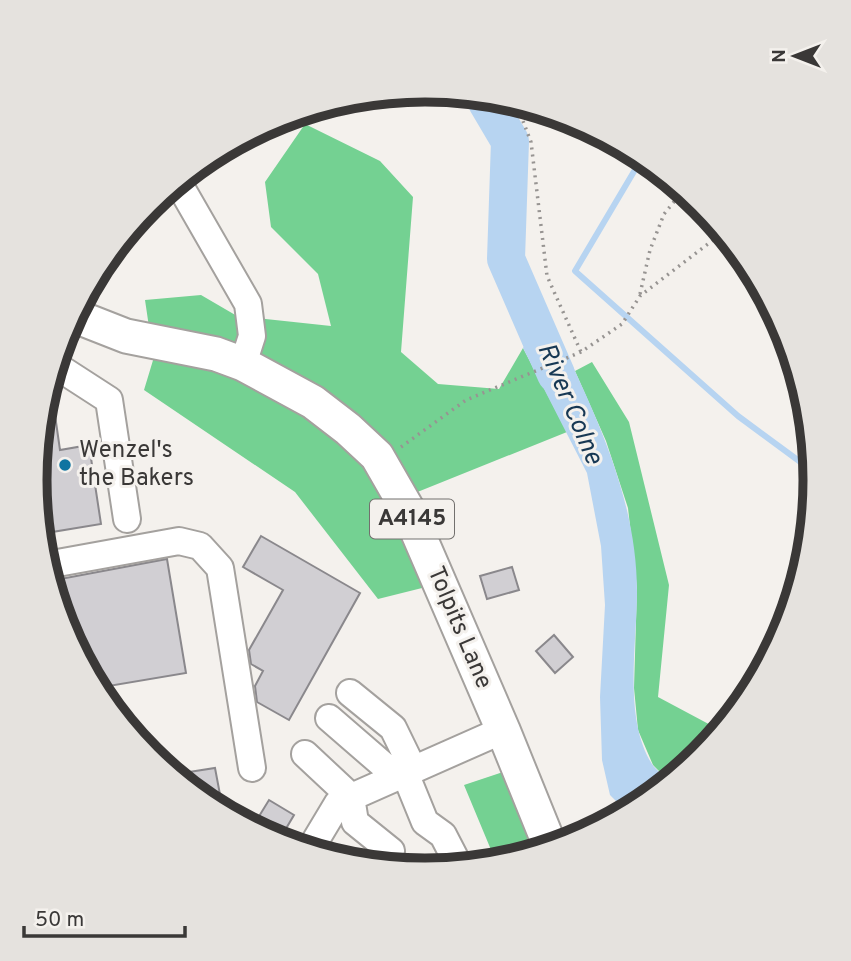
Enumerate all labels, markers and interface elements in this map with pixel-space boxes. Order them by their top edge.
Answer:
north arrow [760,21,830,91]
text: N [768,49,792,63]
water label: River Colne [529,338,610,470]
place label: Wenzel's the Bakers [79,436,194,494]
marker: Wenzel's the Bakers [57,457,73,473]
road number: A4145 [370,499,454,538]
street label: Tolpits Lane [420,562,498,694]
scale bar [24,894,186,938]
text: 50 m [35,907,84,934]

